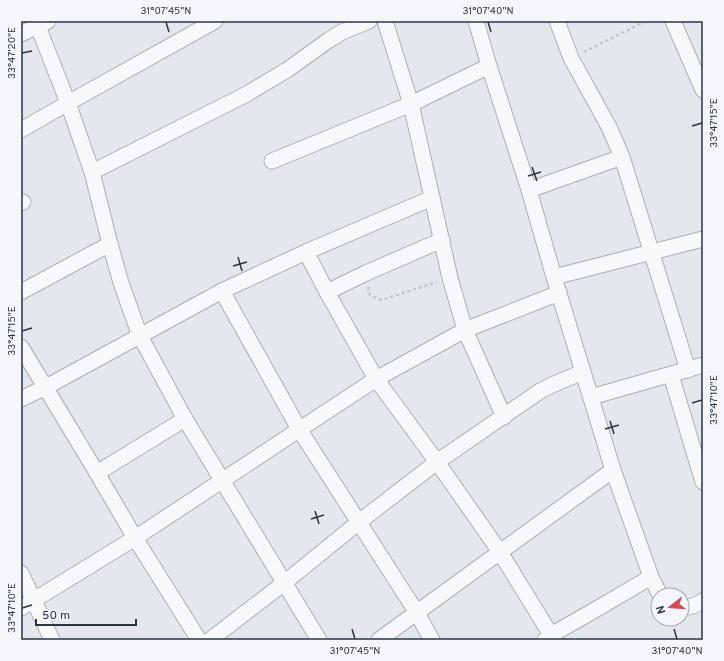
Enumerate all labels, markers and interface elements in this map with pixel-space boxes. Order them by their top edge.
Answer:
text: 31°07'45"N [141,5,191,18]
text: 31°07'40"N [462,5,514,18]
text: 33°47'20"E [6,27,19,79]
text: 33°47'15"E [708,98,721,148]
text: 33°47'15"E [6,306,19,356]
text: 33°47'10"E [708,375,721,425]
text: 33°47'10"E [6,583,19,633]
north arrow [650,587,690,627]
scale bar [36,601,136,627]
text: N [654,604,669,615]
text: 50 m [42,608,70,624]
text: 31°07'45"N [330,645,380,658]
text: 31°07'40"N [651,645,703,658]

